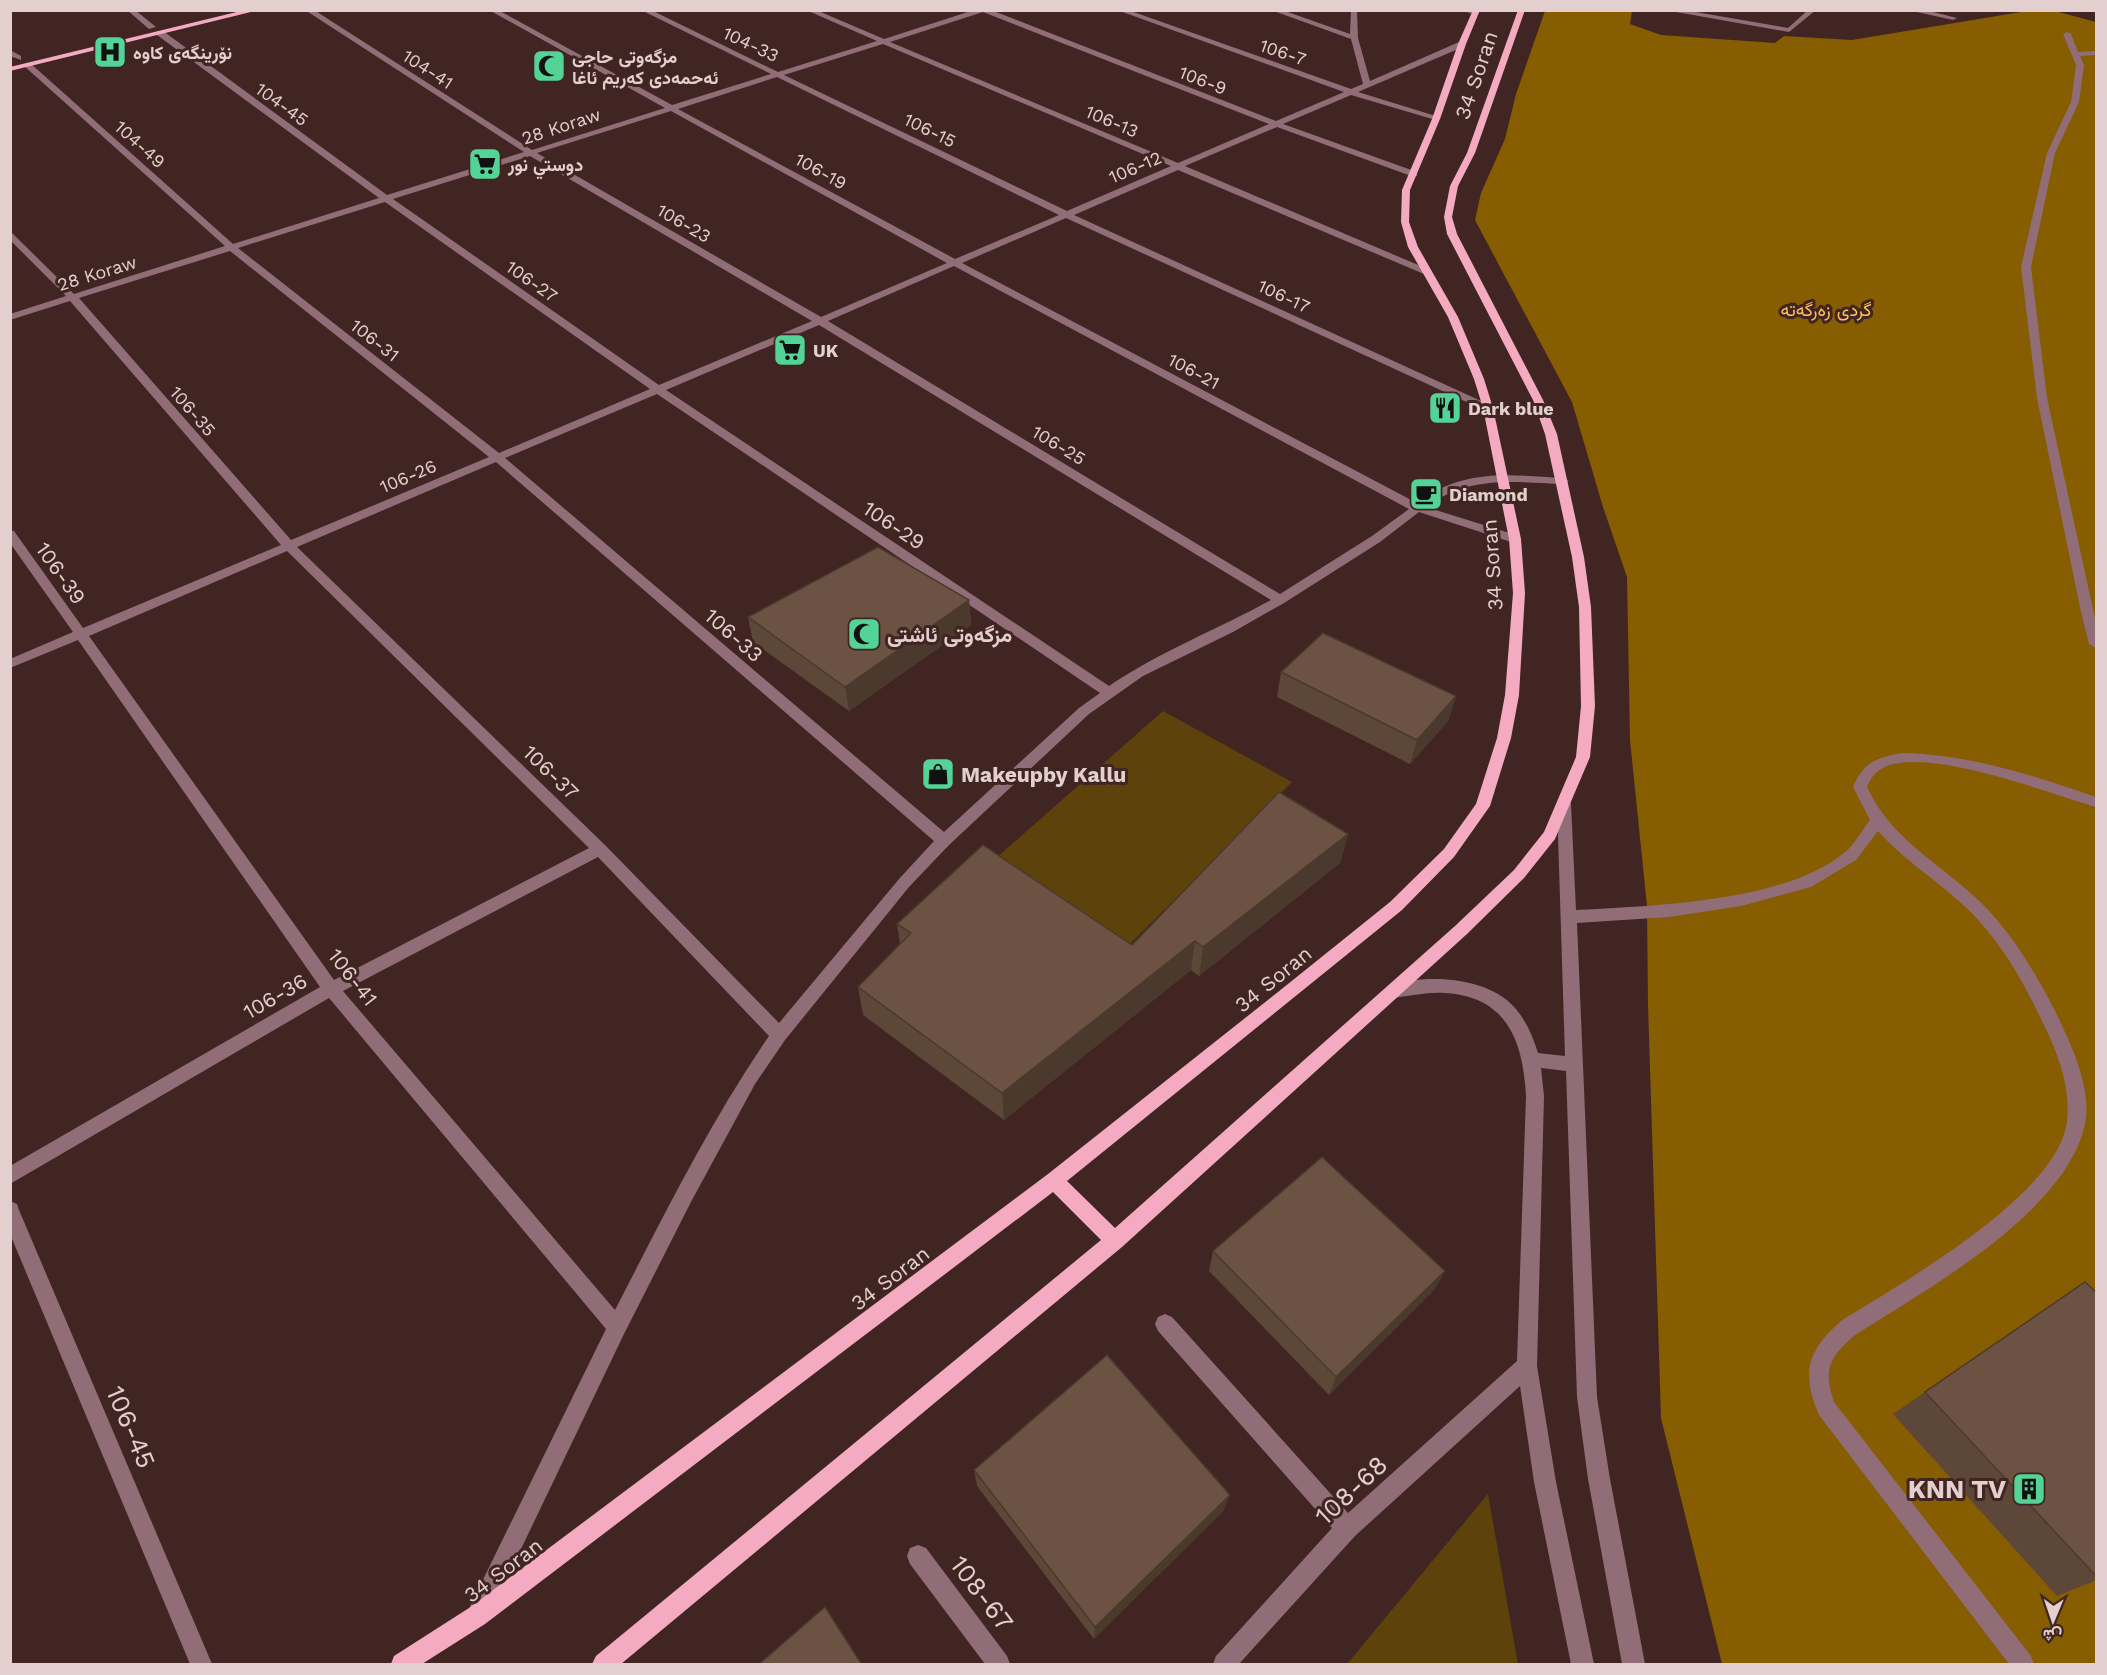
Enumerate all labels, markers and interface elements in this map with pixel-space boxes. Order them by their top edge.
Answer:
street label: 104-33 [720,22,782,66]
street label: 34 Soran [1449,28,1503,122]
hospital icon: نۆرینگەی کاوە [92,34,128,70]
street label: 106-7 [1257,34,1309,70]
place label: نۆرینگەی کاوە [133,42,232,64]
street label: 104-41 [399,45,457,93]
place label: مزگەوتی حاجی ئەحمەدی کەریم ئاغا [572,46,718,90]
mosque icon: مزگەوتی حاجی ئەحمەدی کەریم ئاغا [531,48,567,84]
street label: 106-9 [1176,61,1230,99]
street label: 104-45 [252,78,312,130]
street label: 106-13 [1083,101,1141,141]
street label: 28 Koraw [519,103,603,149]
street label: 106-15 [901,108,959,152]
street label: 104-49 [110,116,170,172]
supermarket icon: دوستي نور [467,146,503,182]
street label: 106-12 [1106,147,1164,187]
street label: 106-19 [792,148,850,194]
place label: دوستي نور [507,154,583,180]
street label: 106-23 [653,199,715,247]
street label: 28 Koraw [55,251,139,295]
street label: 106-27 [502,256,562,306]
street label: 106-17 [1255,275,1313,317]
park label: گردی زەرگەتە [1780,299,1872,321]
street label: 106-31 [347,315,403,365]
supermarket icon: UK [772,332,808,368]
place label: UK [813,340,839,361]
street label: 106-21 [1165,349,1223,393]
street label: 106-35 [166,382,220,440]
restaurant icon: Dark blue [1427,390,1463,426]
place label: Dark blue [1468,398,1554,419]
street label: 106-25 [1028,421,1090,469]
street label: 106-26 [377,455,439,497]
cafe icon: Diamond [1408,476,1444,512]
place label: Diamond [1449,484,1528,505]
street label: 106-29 [858,495,930,555]
street label: 34 Soran [1476,519,1508,611]
street label: 106-39 [31,537,91,609]
street label: 106-33 [700,603,768,667]
mosque icon: مزگەوتی ئاشتی [846,616,882,652]
place label: مزگەوتی ئاشتی [887,622,1012,648]
street label: 106-37 [518,740,584,805]
shop icon: Makeupby Kallu [920,756,956,792]
place label: Makeupby Kallu [961,762,1126,787]
street label: 34 Soran [1230,941,1316,1017]
street label: 106-41 [323,944,383,1010]
street label: 106-36 [239,968,311,1024]
street label: 34 Soran [846,1240,934,1316]
street label: 106-45 [100,1381,162,1473]
street label: 108-68 [1309,1449,1393,1531]
building icon: KNN TV [2011,1471,2047,1507]
place label: KNN TV [1908,1474,2006,1504]
street label: 34 Soran [459,1532,547,1608]
street label: 108-67 [944,1550,1020,1636]
north arrow [2023,1591,2083,1651]
text: ش [2043,1626,2062,1645]

